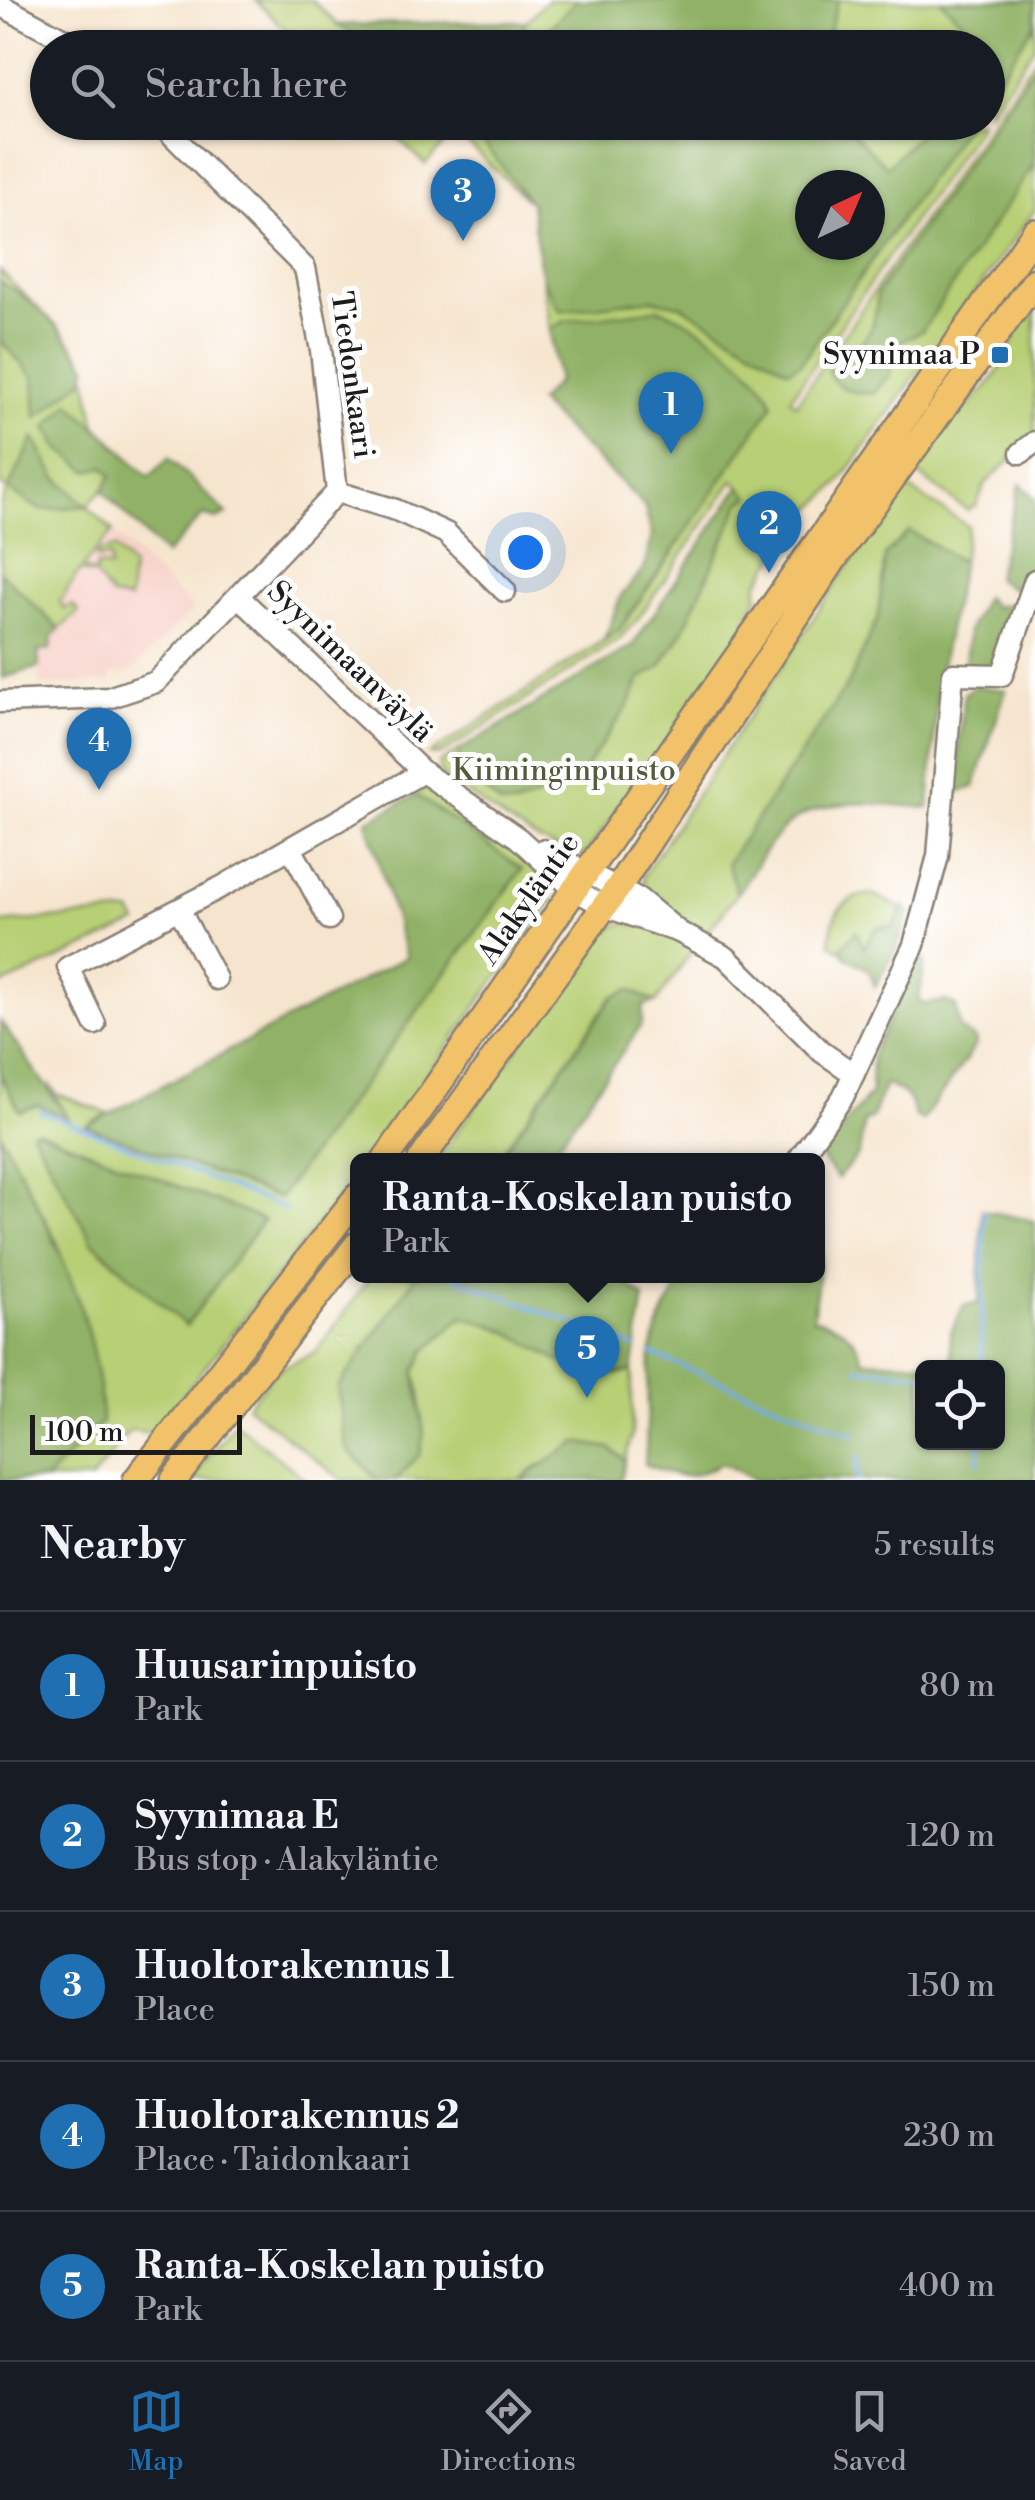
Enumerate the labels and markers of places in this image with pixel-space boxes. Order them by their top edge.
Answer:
pin: 3 [430,158,496,241]
place label: Syynimaa P [823,336,980,374]
marker: Syynimaa P [989,344,1011,366]
pin: 1 [638,372,704,454]
pin: 2 [736,490,802,573]
pin: 4 [66,708,132,790]
pin: 5 [554,1316,620,1398]

